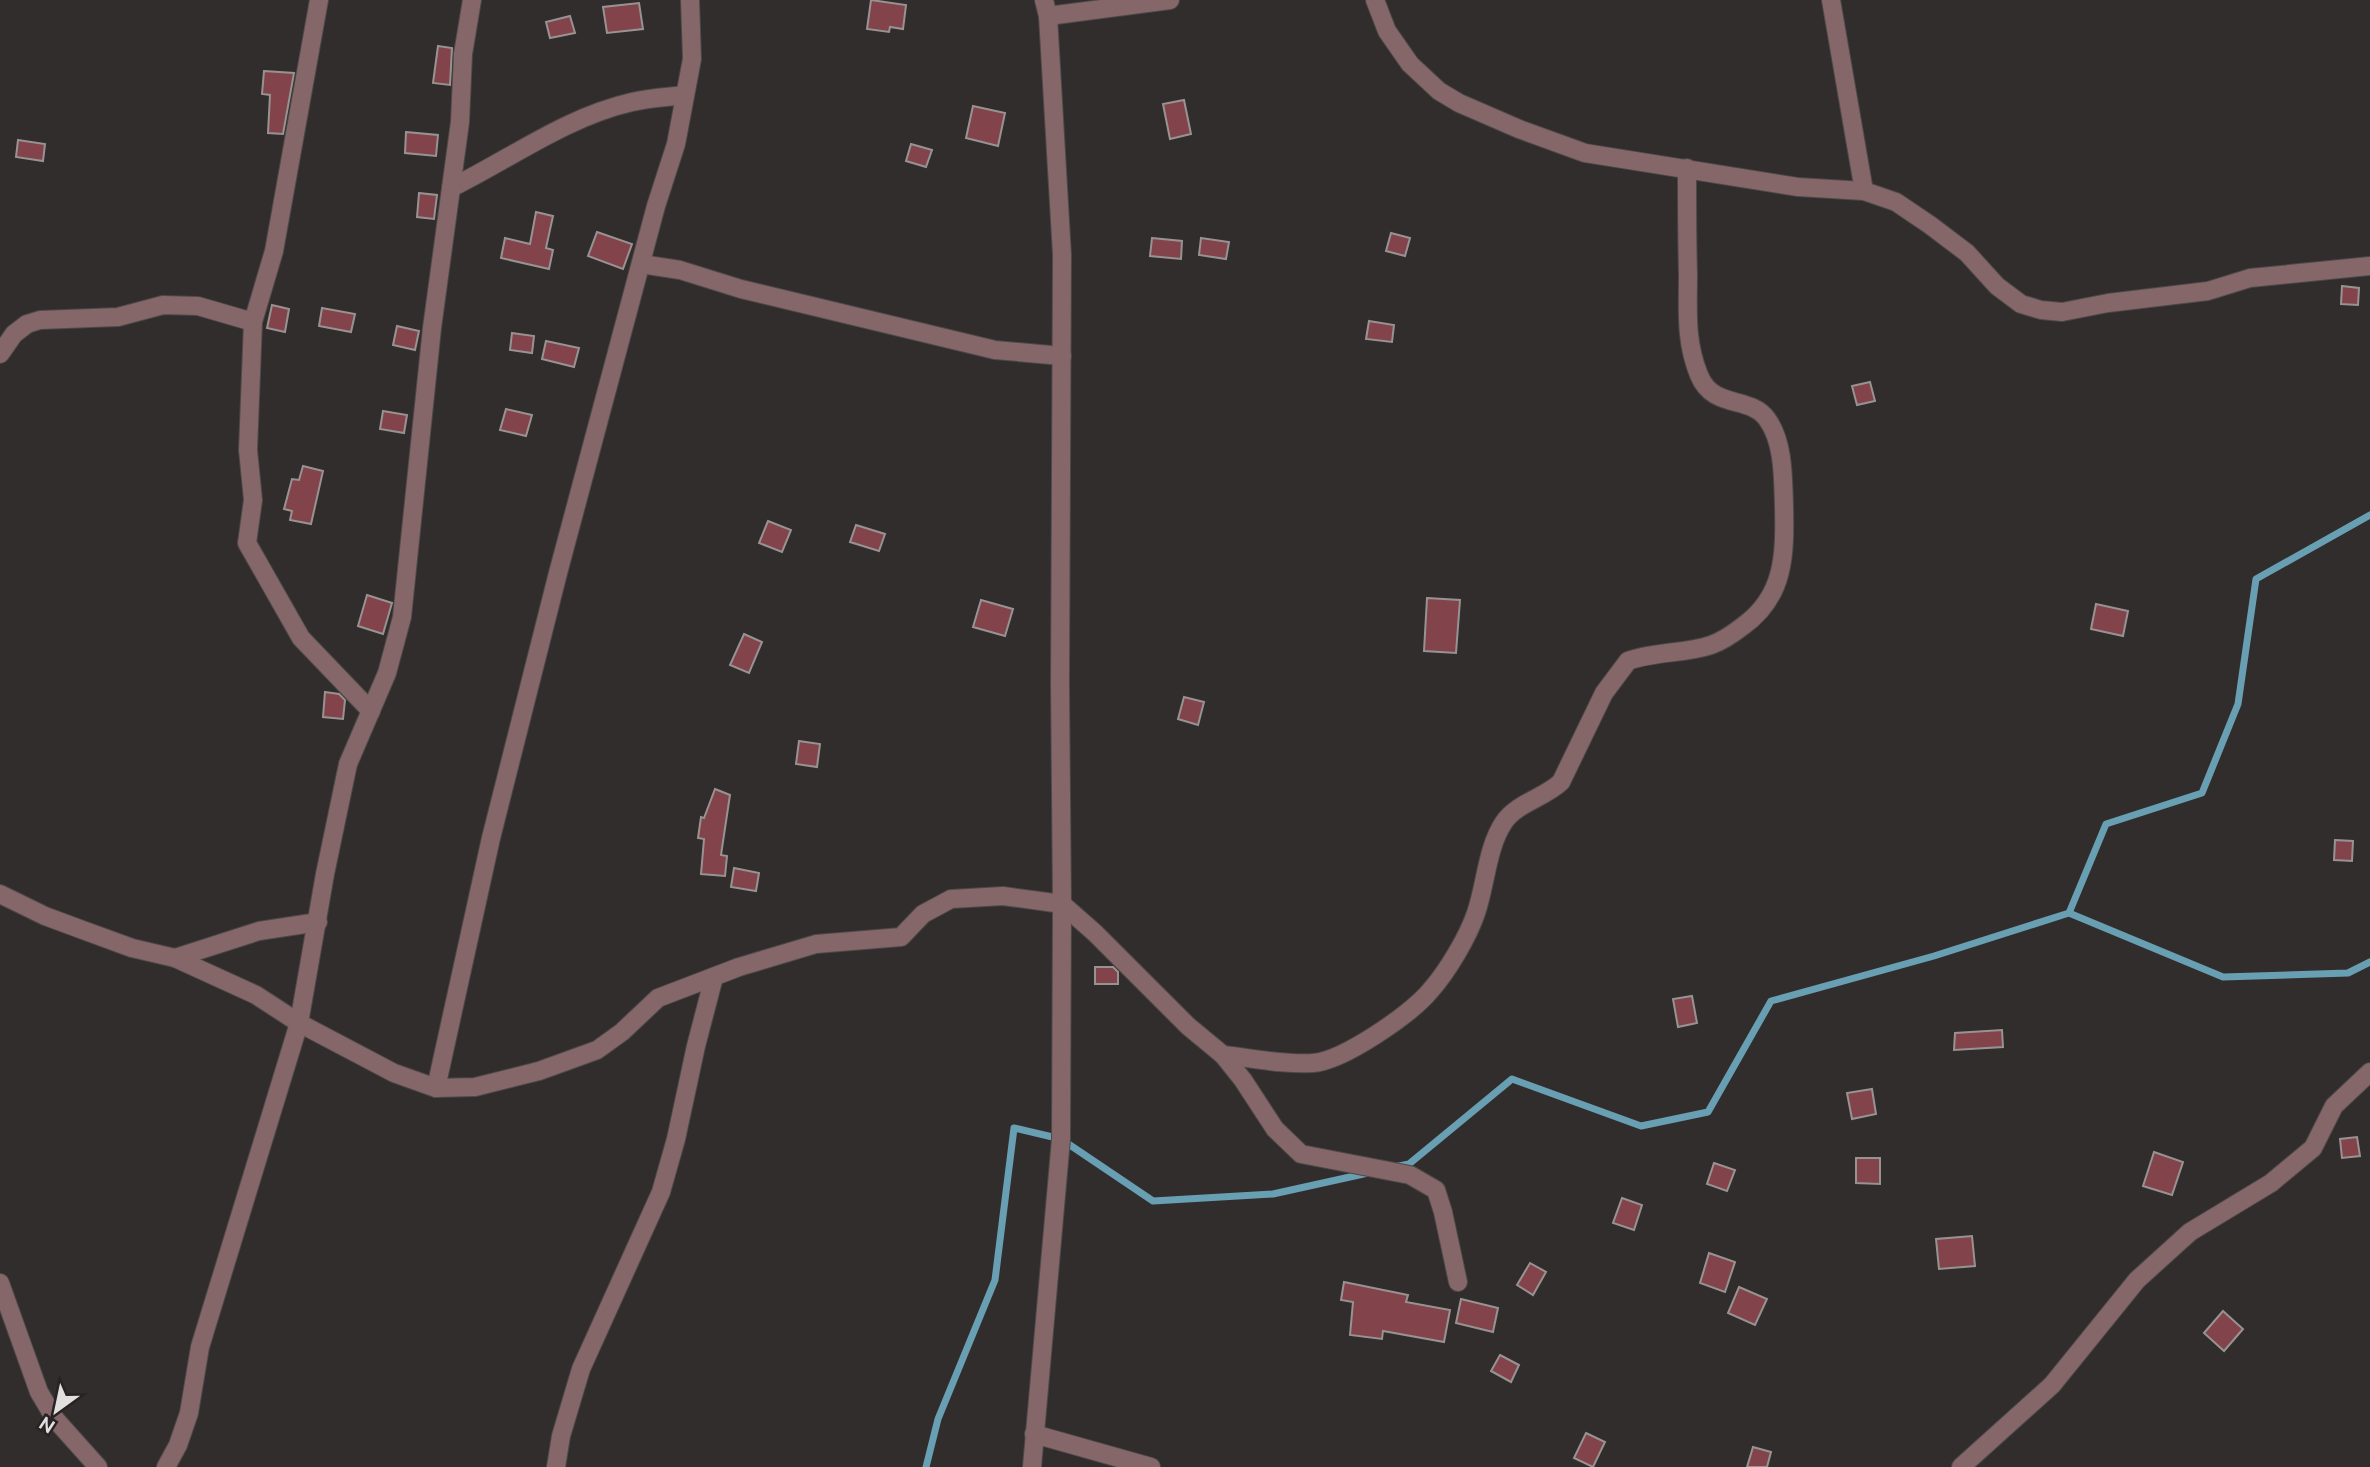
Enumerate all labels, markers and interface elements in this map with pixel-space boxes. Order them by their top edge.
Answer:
north arrow [21,1376,91,1446]
text: N [35,1412,59,1438]

